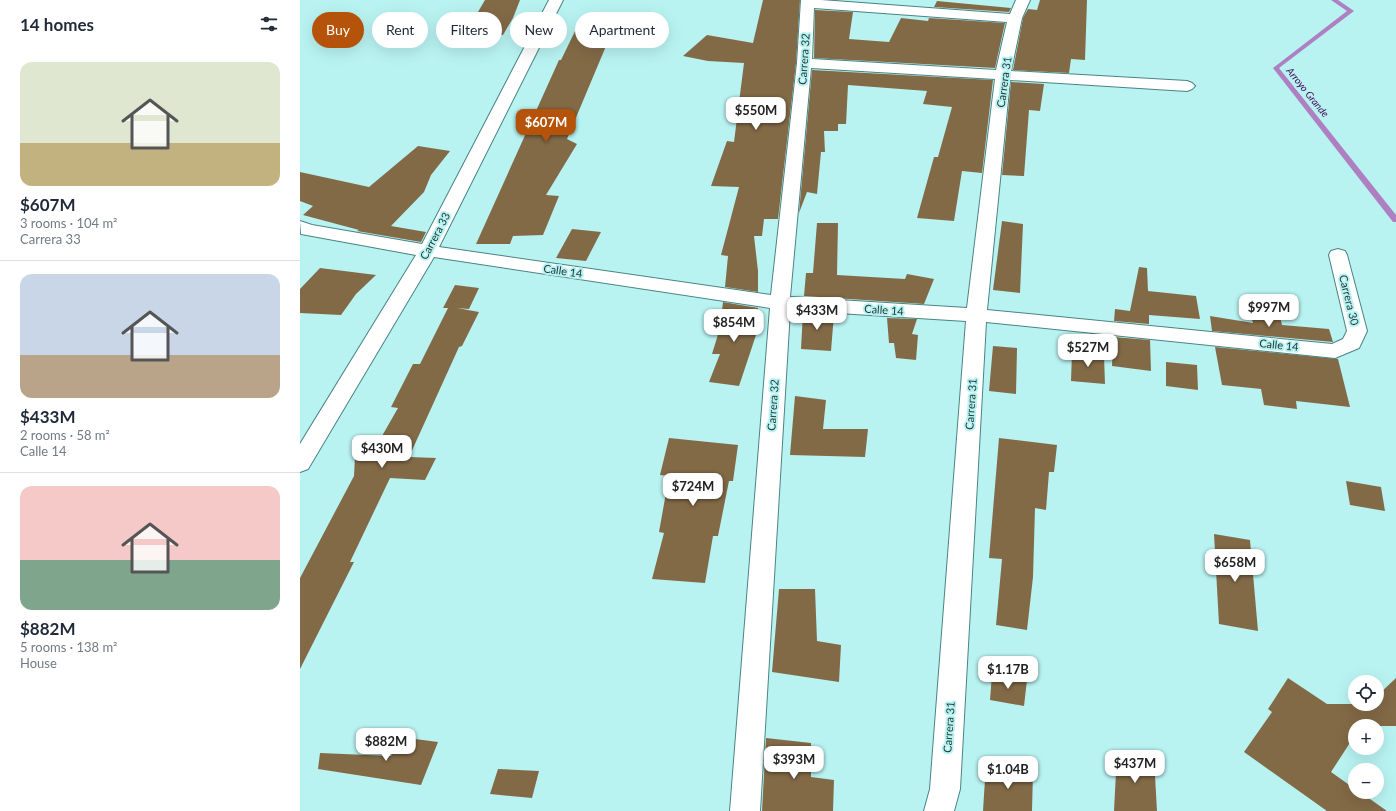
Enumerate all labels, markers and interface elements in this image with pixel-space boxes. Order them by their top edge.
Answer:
chip: Buy [312,12,364,48]
chip: Rent [372,12,428,48]
chip: Filters [436,12,502,48]
chip: New [510,12,567,48]
chip: Apartment [575,12,669,48]
icon: filters [258,13,280,35]
text: 14 homes [20,14,94,35]
street label: Carrera 32 [795,33,812,85]
street label: Carrera 31 [993,56,1014,108]
water label: Arroyo Grande [1284,64,1332,119]
icon: home [114,88,186,160]
pin: $550M [728,97,784,131]
text: $550M [735,102,777,118]
pin: $607M [518,109,574,143]
text: $607M [525,114,567,130]
text: $607M [20,194,76,215]
street label: Carrera 33 [417,210,452,261]
text: 3 rooms · 104 m² [20,215,117,231]
text: Carrera 33 [20,231,81,247]
street label: Calle 14 [543,261,584,280]
street label: Carrera 30 [1337,273,1362,327]
pin: $997M [1241,294,1297,328]
pin: $433M [789,297,845,331]
text: $997M [1248,299,1290,315]
icon: home [114,300,186,372]
text: $433M [796,302,838,318]
street label: Calle 14 [864,302,905,317]
pin: $854M [706,309,762,343]
text: $854M [713,314,755,330]
pin: $527M [1060,334,1116,368]
street label: Calle 14 [1259,336,1300,353]
text: $527M [1067,339,1109,355]
street label: Carrera 31 [962,378,979,430]
street label: Carrera 32 [764,379,781,431]
text: $433M [20,406,76,427]
text: 2 rooms · 58 m² [20,427,110,443]
pin: $430M [354,435,410,469]
text: $430M [361,440,403,456]
text: Calle 14 [20,443,67,459]
pin: $724M [665,473,721,507]
text: $724M [672,478,714,494]
icon: home [114,512,186,584]
pin: $658M [1207,549,1263,583]
text: $658M [1214,554,1256,570]
text: $882M [20,618,76,639]
text: 5 rooms · 138 m² [20,639,117,655]
text: House [20,655,57,671]
pin: $1.17B [975,656,1041,690]
text: $1.17B [987,661,1029,677]
map controls [1348,675,1384,799]
button: locate [1348,675,1384,711]
street label: Carrera 31 [940,701,957,753]
button: + [1348,719,1384,755]
pin: $882M [358,728,414,762]
text: $882M [365,733,407,749]
pin: $393M [766,746,822,780]
pin: $437M [1107,750,1163,784]
text: $393M [773,751,815,767]
text: $437M [1114,755,1156,771]
pin: $1.04B [975,756,1041,790]
text: $1.04B [987,761,1029,777]
button: − [1348,763,1384,799]

